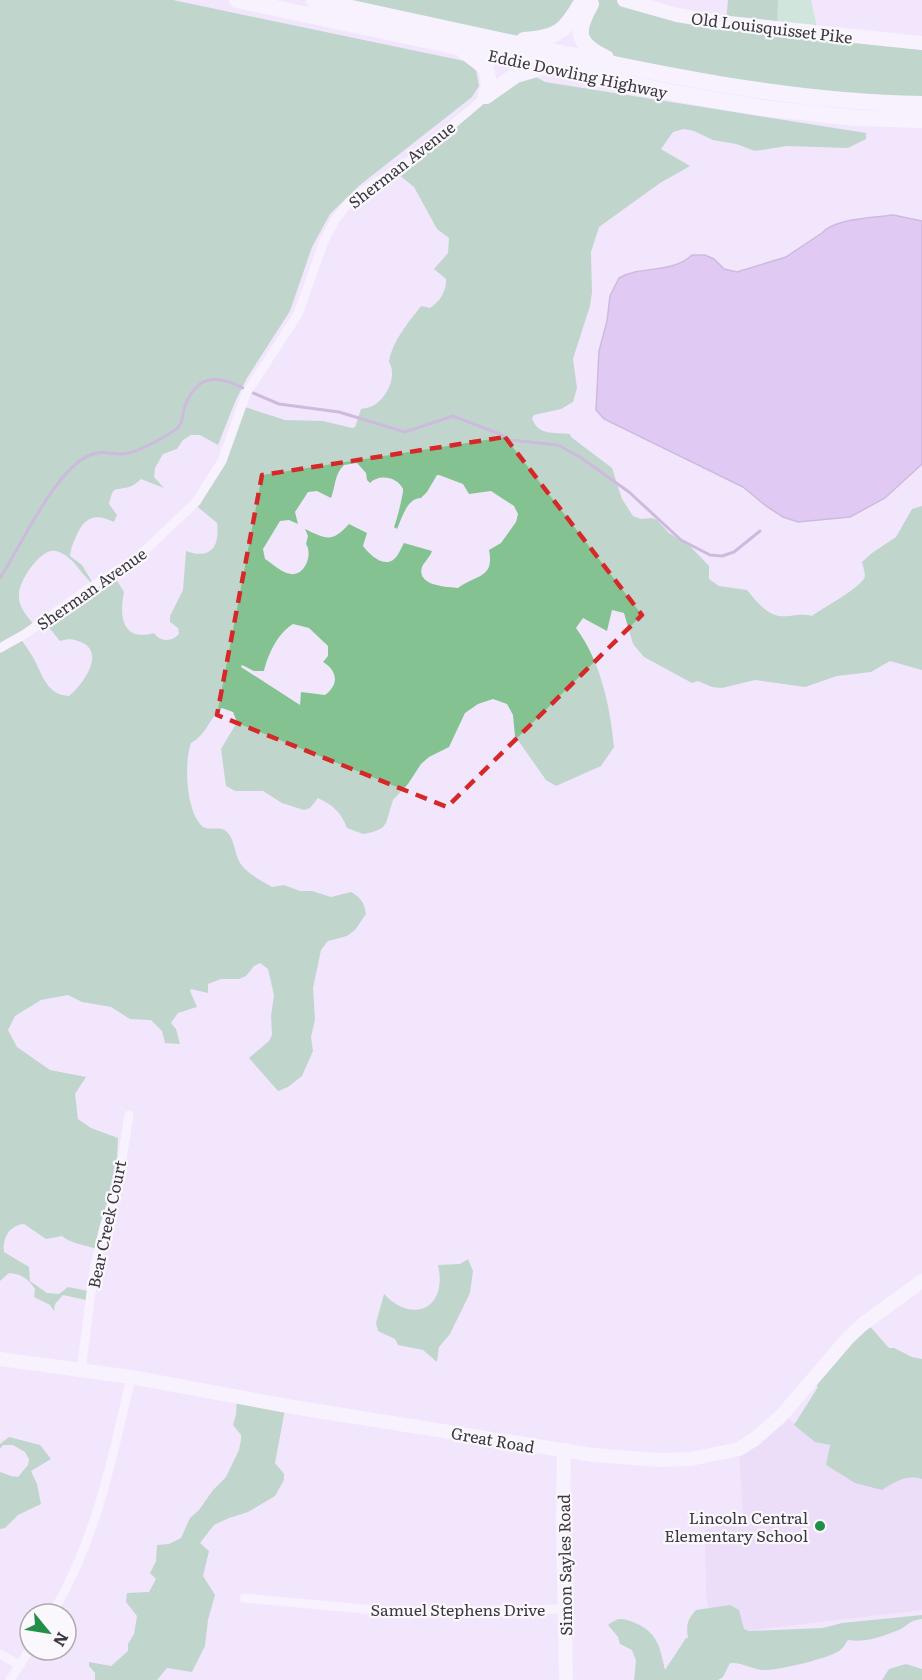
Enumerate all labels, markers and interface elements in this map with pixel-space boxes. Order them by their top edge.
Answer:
street label: Old Louisquisset Pike [690,5,854,49]
street label: Eddie Dowling Highway [486,42,671,104]
street label: Sherman Avenue [342,115,460,213]
street label: Sherman Avenue [31,541,151,635]
street label: Bear Creek Court [81,1157,131,1290]
street label: Great Road [449,1420,537,1458]
street label: Simon Sayles Road [551,1494,577,1636]
place label: Lincoln Central Elementary School [664,1505,808,1547]
marker: Lincoln Central Elementary School [813,1519,827,1533]
street label: Samuel Stephens Drive [371,1597,545,1621]
north arrow [18,1602,78,1662]
text: N [48,1628,76,1652]

